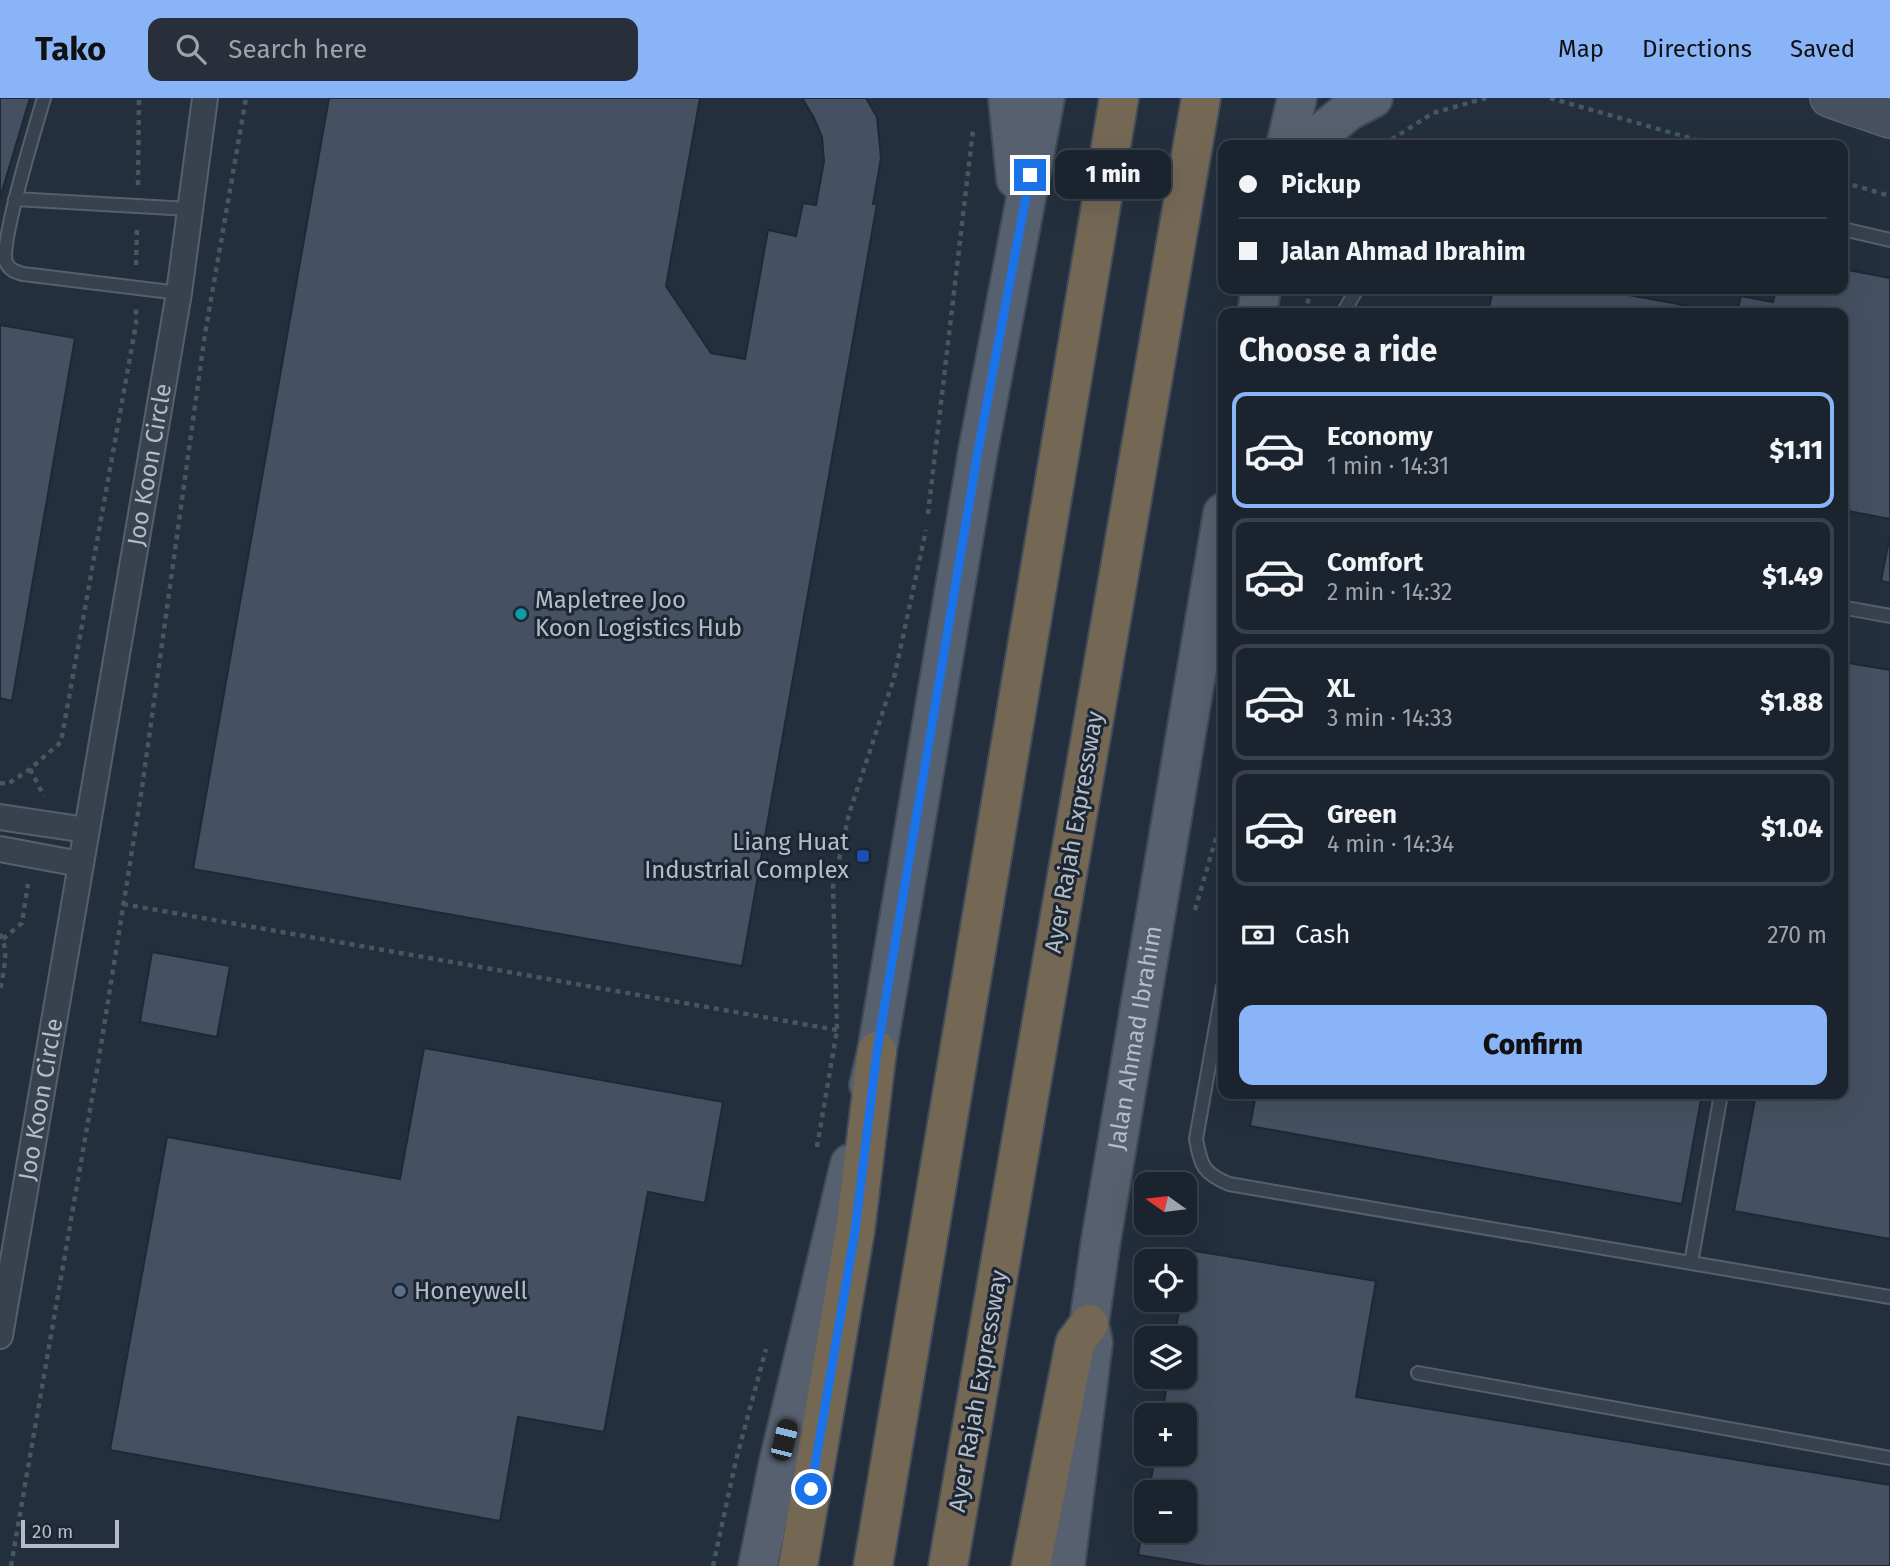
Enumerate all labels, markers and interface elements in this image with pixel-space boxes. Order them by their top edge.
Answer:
search box [148,18,638,81]
text: Tako [35,29,106,69]
icon: search [172,30,210,68]
text: Search here [228,34,367,65]
text: Map [1558,35,1604,63]
text: Directions [1642,35,1752,63]
text: Saved [1790,35,1855,63]
callout: 1 min [1054,150,1170,200]
route end [1014,159,1046,191]
text: 1 min [1085,160,1141,188]
text: Pickup [1281,169,1361,200]
text: Jalan Ahmad Ibrahim [1281,236,1526,267]
text: Choose a ride [1239,331,1437,369]
street label: Joo Koon Circle [122,381,177,548]
icon: car [1243,419,1306,482]
text: Economy [1327,421,1433,452]
text: $1.11 [1770,435,1823,466]
text: 1 min · 14:31 [1327,452,1449,480]
icon: car [1243,545,1306,608]
text: Comfort [1327,547,1423,578]
text: $1.49 [1762,561,1823,592]
text: 2 min · 14:32 [1327,578,1452,606]
place label: Mapletree Joo Koon Logistics Hub [535,586,742,642]
marker: Mapletree Joo Koon Logistics Hub [513,606,529,622]
icon: car [1243,671,1306,734]
text: XL [1327,673,1355,704]
text: $1.88 [1760,687,1823,718]
text: 3 min · 14:33 [1327,704,1453,732]
street label: Ayer Rajah Expressway [1039,709,1109,955]
icon: car [1243,797,1306,860]
text: Green [1327,799,1397,830]
text: $1.04 [1761,813,1823,844]
place label: Liang Huat Industrial Complex [644,828,849,884]
text: 4 min · 14:34 [1327,830,1454,858]
marker: Liang Huat Industrial Complex [855,848,871,864]
icon: cash [1239,916,1277,954]
text: Cash [1295,919,1351,950]
text: 270 m [1767,921,1827,949]
street label: Jalan Ahmad Ibrahim [1102,924,1168,1152]
button: Confirm [1239,1005,1827,1085]
street label: Joo Koon Circle [13,1016,68,1183]
north arrow [1134,1172,1197,1236]
map controls [1134,1172,1197,1543]
button: locate [1134,1249,1197,1312]
street label: Ayer Rajah Expressway [943,1268,1013,1514]
place label: Honeywell [414,1277,528,1305]
marker: Honeywell [392,1283,408,1299]
button: layers [1134,1326,1197,1389]
button: + [1134,1403,1197,1466]
car [769,1417,800,1463]
route start [795,1473,827,1505]
button: − [1134,1480,1197,1543]
scale bar [21,1517,119,1549]
text: 20 m [32,1520,73,1543]

